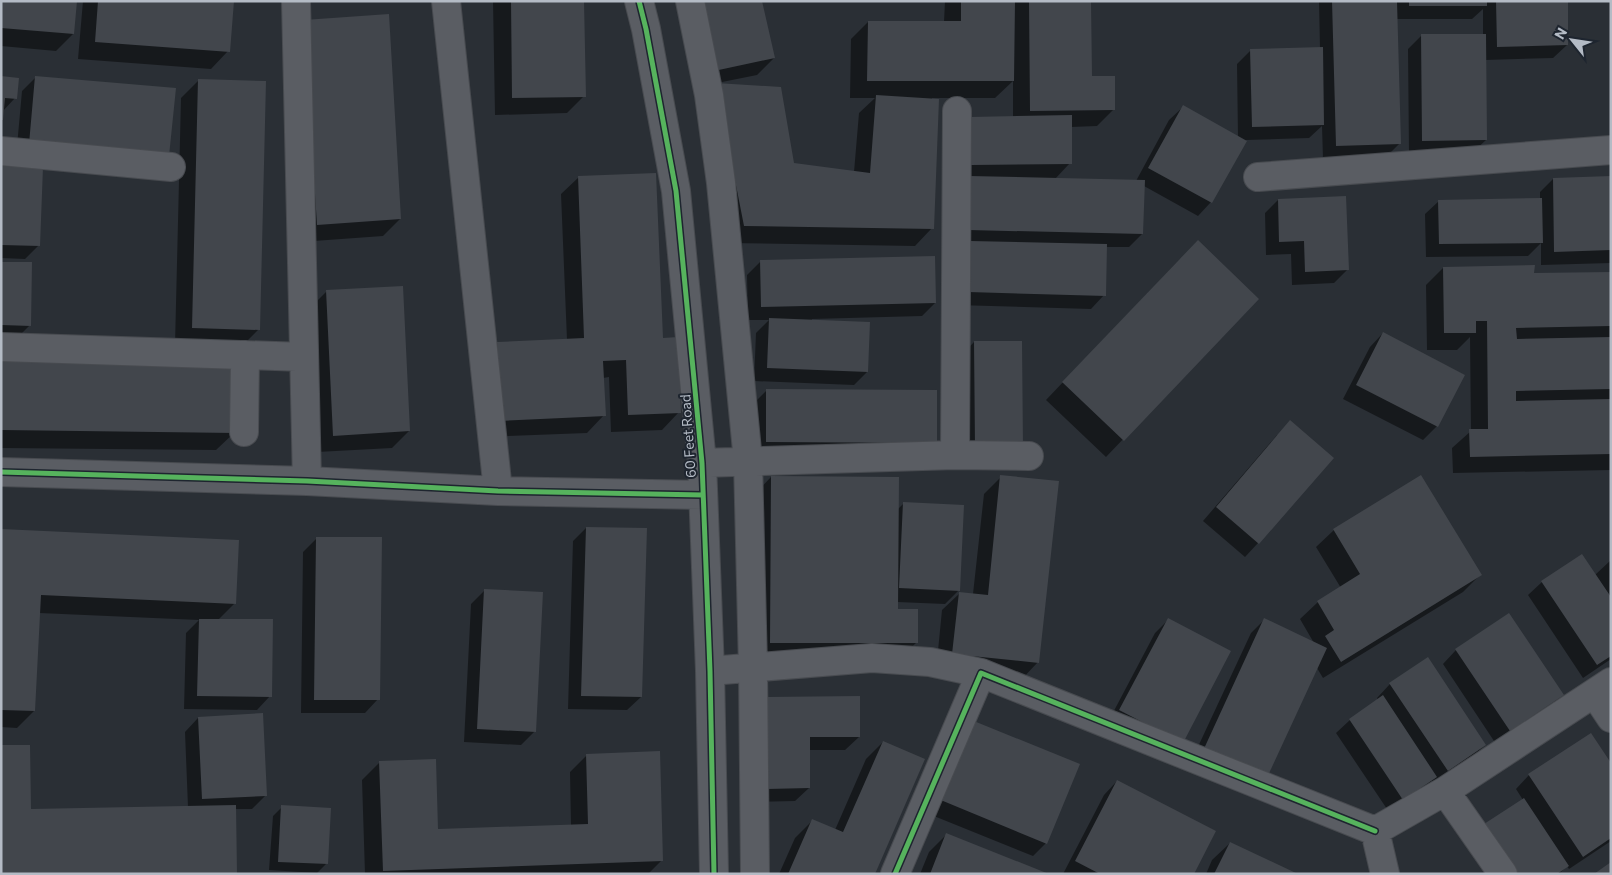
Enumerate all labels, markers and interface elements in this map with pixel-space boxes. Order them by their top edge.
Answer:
north arrow [1547,15,1597,65]
text: N [1550,24,1570,42]
street label: 60 Feet Road [676,394,699,478]

